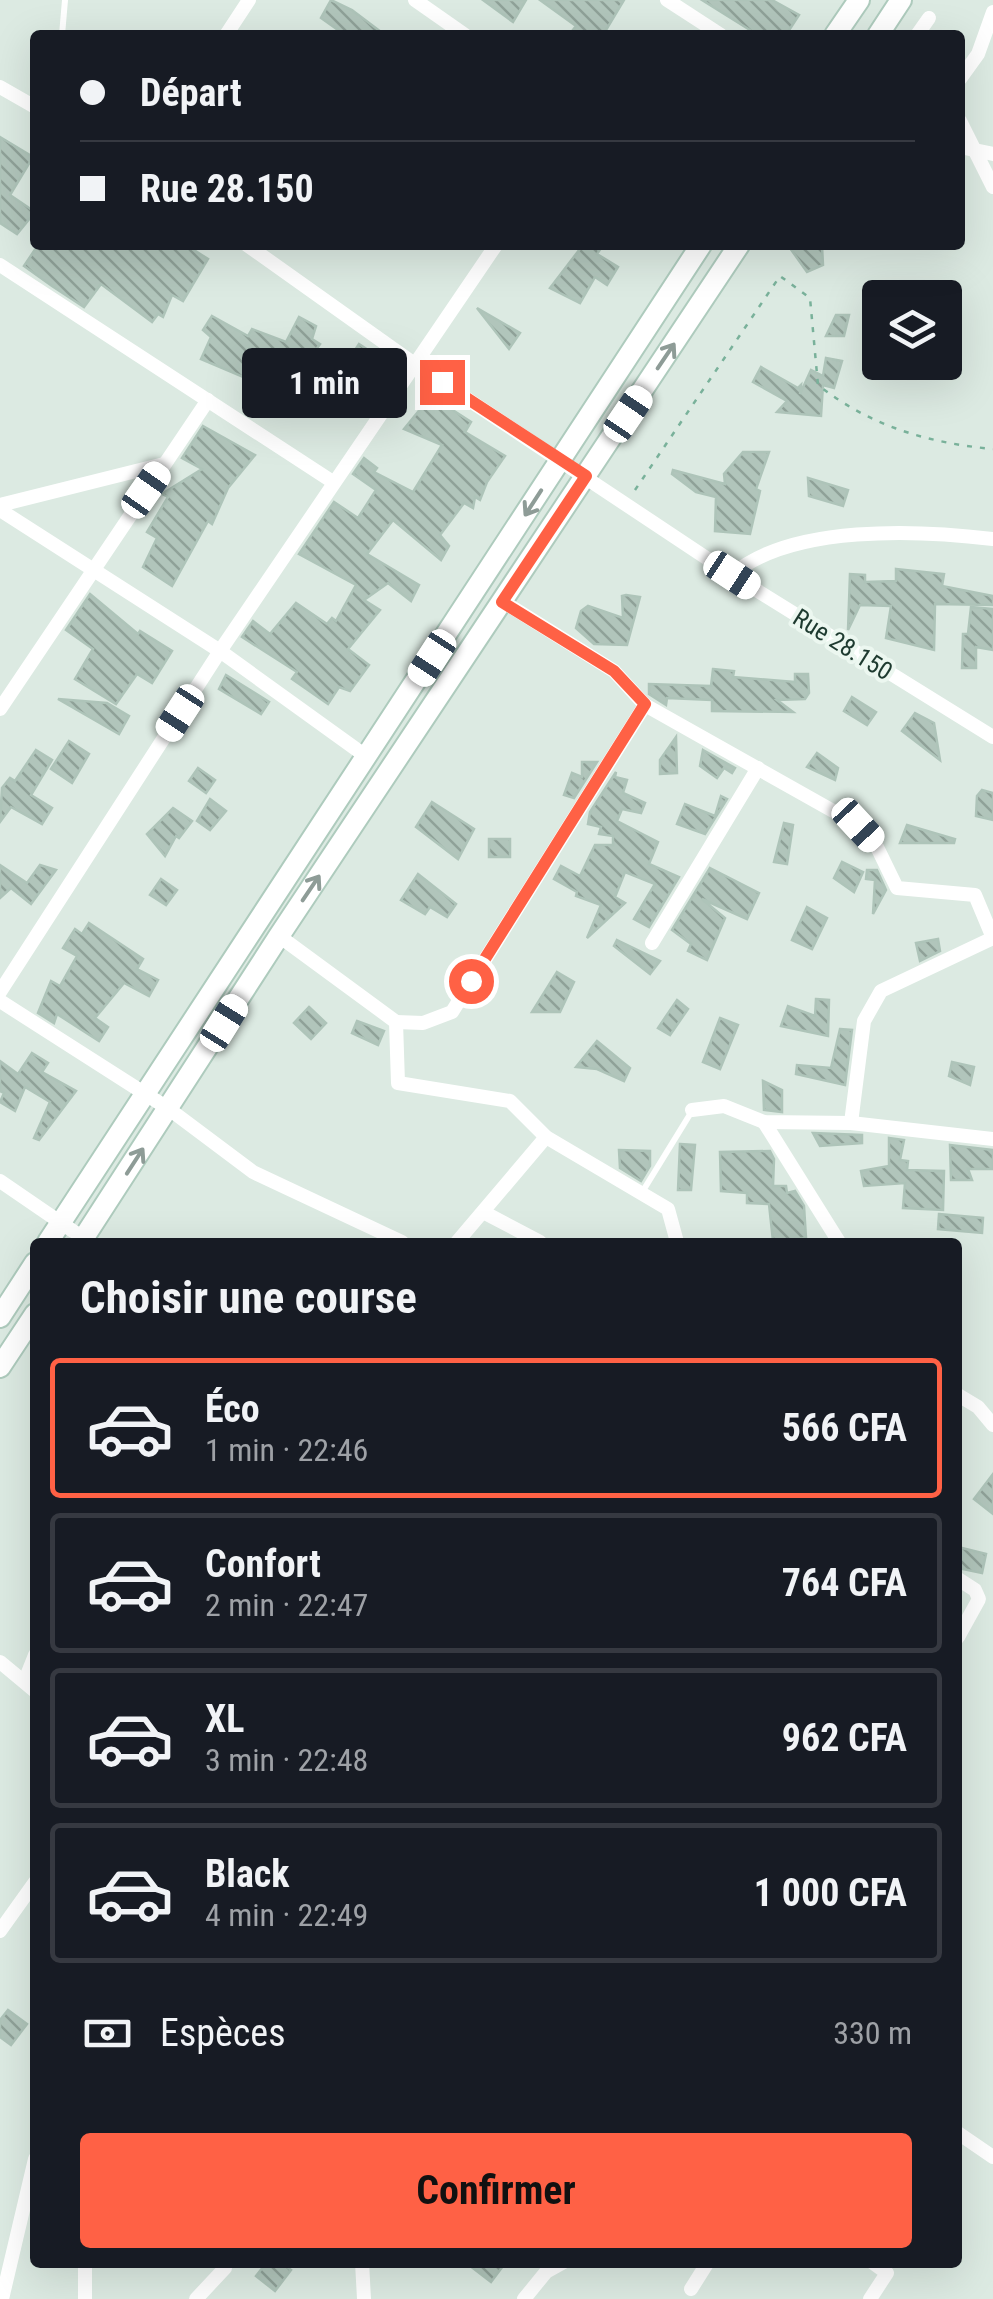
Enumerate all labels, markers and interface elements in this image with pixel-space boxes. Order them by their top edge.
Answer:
text: Départ [140,71,242,115]
text: Rue 28.150 [140,167,314,211]
map controls [862,280,962,380]
button: layers [862,280,962,380]
one-way arrow [656,342,677,370]
callout: 1 min [242,347,407,417]
route end [420,360,465,405]
text: 1 min [289,364,360,402]
car [599,381,657,447]
car [117,457,175,523]
one-way arrow [522,488,543,516]
car [699,546,765,604]
street label: Rue 28.150 [788,603,898,686]
car [403,625,461,691]
car [151,680,209,746]
car [827,793,889,857]
one-way arrow [301,875,321,902]
route start [449,959,494,1004]
car [195,990,253,1056]
one-way arrow [124,1148,145,1176]
text: Choisir une course [80,1271,417,1324]
icon: car [85,1383,175,1473]
text: Éco [205,1387,260,1431]
text: 566 CFA [782,1406,907,1450]
text: 1 min · 22:46 [205,1431,368,1469]
icon: car [85,1538,175,1628]
text: Confort [205,1542,321,1586]
text: 764 CFA [782,1561,907,1605]
text: 2 min · 22:47 [205,1586,368,1624]
icon: car [85,1693,175,1783]
text: XL [205,1697,244,1741]
text: 962 CFA [782,1716,907,1760]
text: 3 min · 22:48 [205,1741,368,1779]
icon: car [85,1848,175,1938]
text: Black [205,1852,289,1896]
text: 1 000 CFA [754,1871,907,1915]
text: 4 min · 22:49 [205,1896,368,1934]
icon: cash [80,2006,135,2061]
text: Espèces [160,2011,285,2055]
text: 330 m [833,2014,912,2052]
button: Confirmer [80,2133,912,2248]

